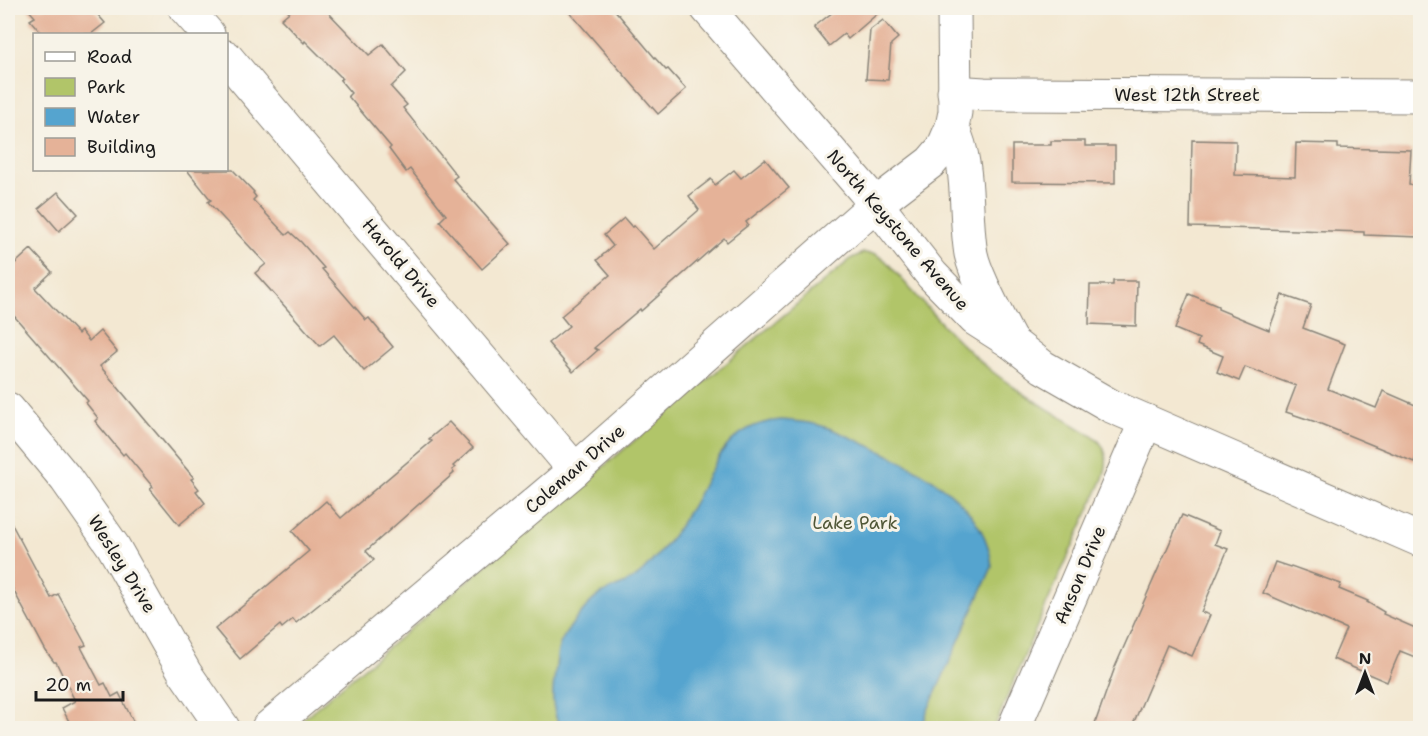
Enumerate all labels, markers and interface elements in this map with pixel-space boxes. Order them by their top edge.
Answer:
legend [33,33,228,171]
text: Road [87,45,132,69]
text: Park [87,75,126,99]
street label: West 12th Street [1114,83,1260,107]
text: Water [87,105,140,129]
text: Building [87,135,156,159]
street label: North Keystone Avenue [821,144,975,316]
street label: Harold Drive [357,213,445,313]
street label: Coleman Drive [520,419,630,519]
street label: Wesley Drive [82,511,162,617]
park label: Lake Park [812,511,898,535]
street label: Anson Drive [1049,522,1111,628]
north arrow [1335,643,1395,703]
text: N [1359,648,1371,669]
scale bar [36,664,123,702]
text: 20 m [45,673,91,697]

